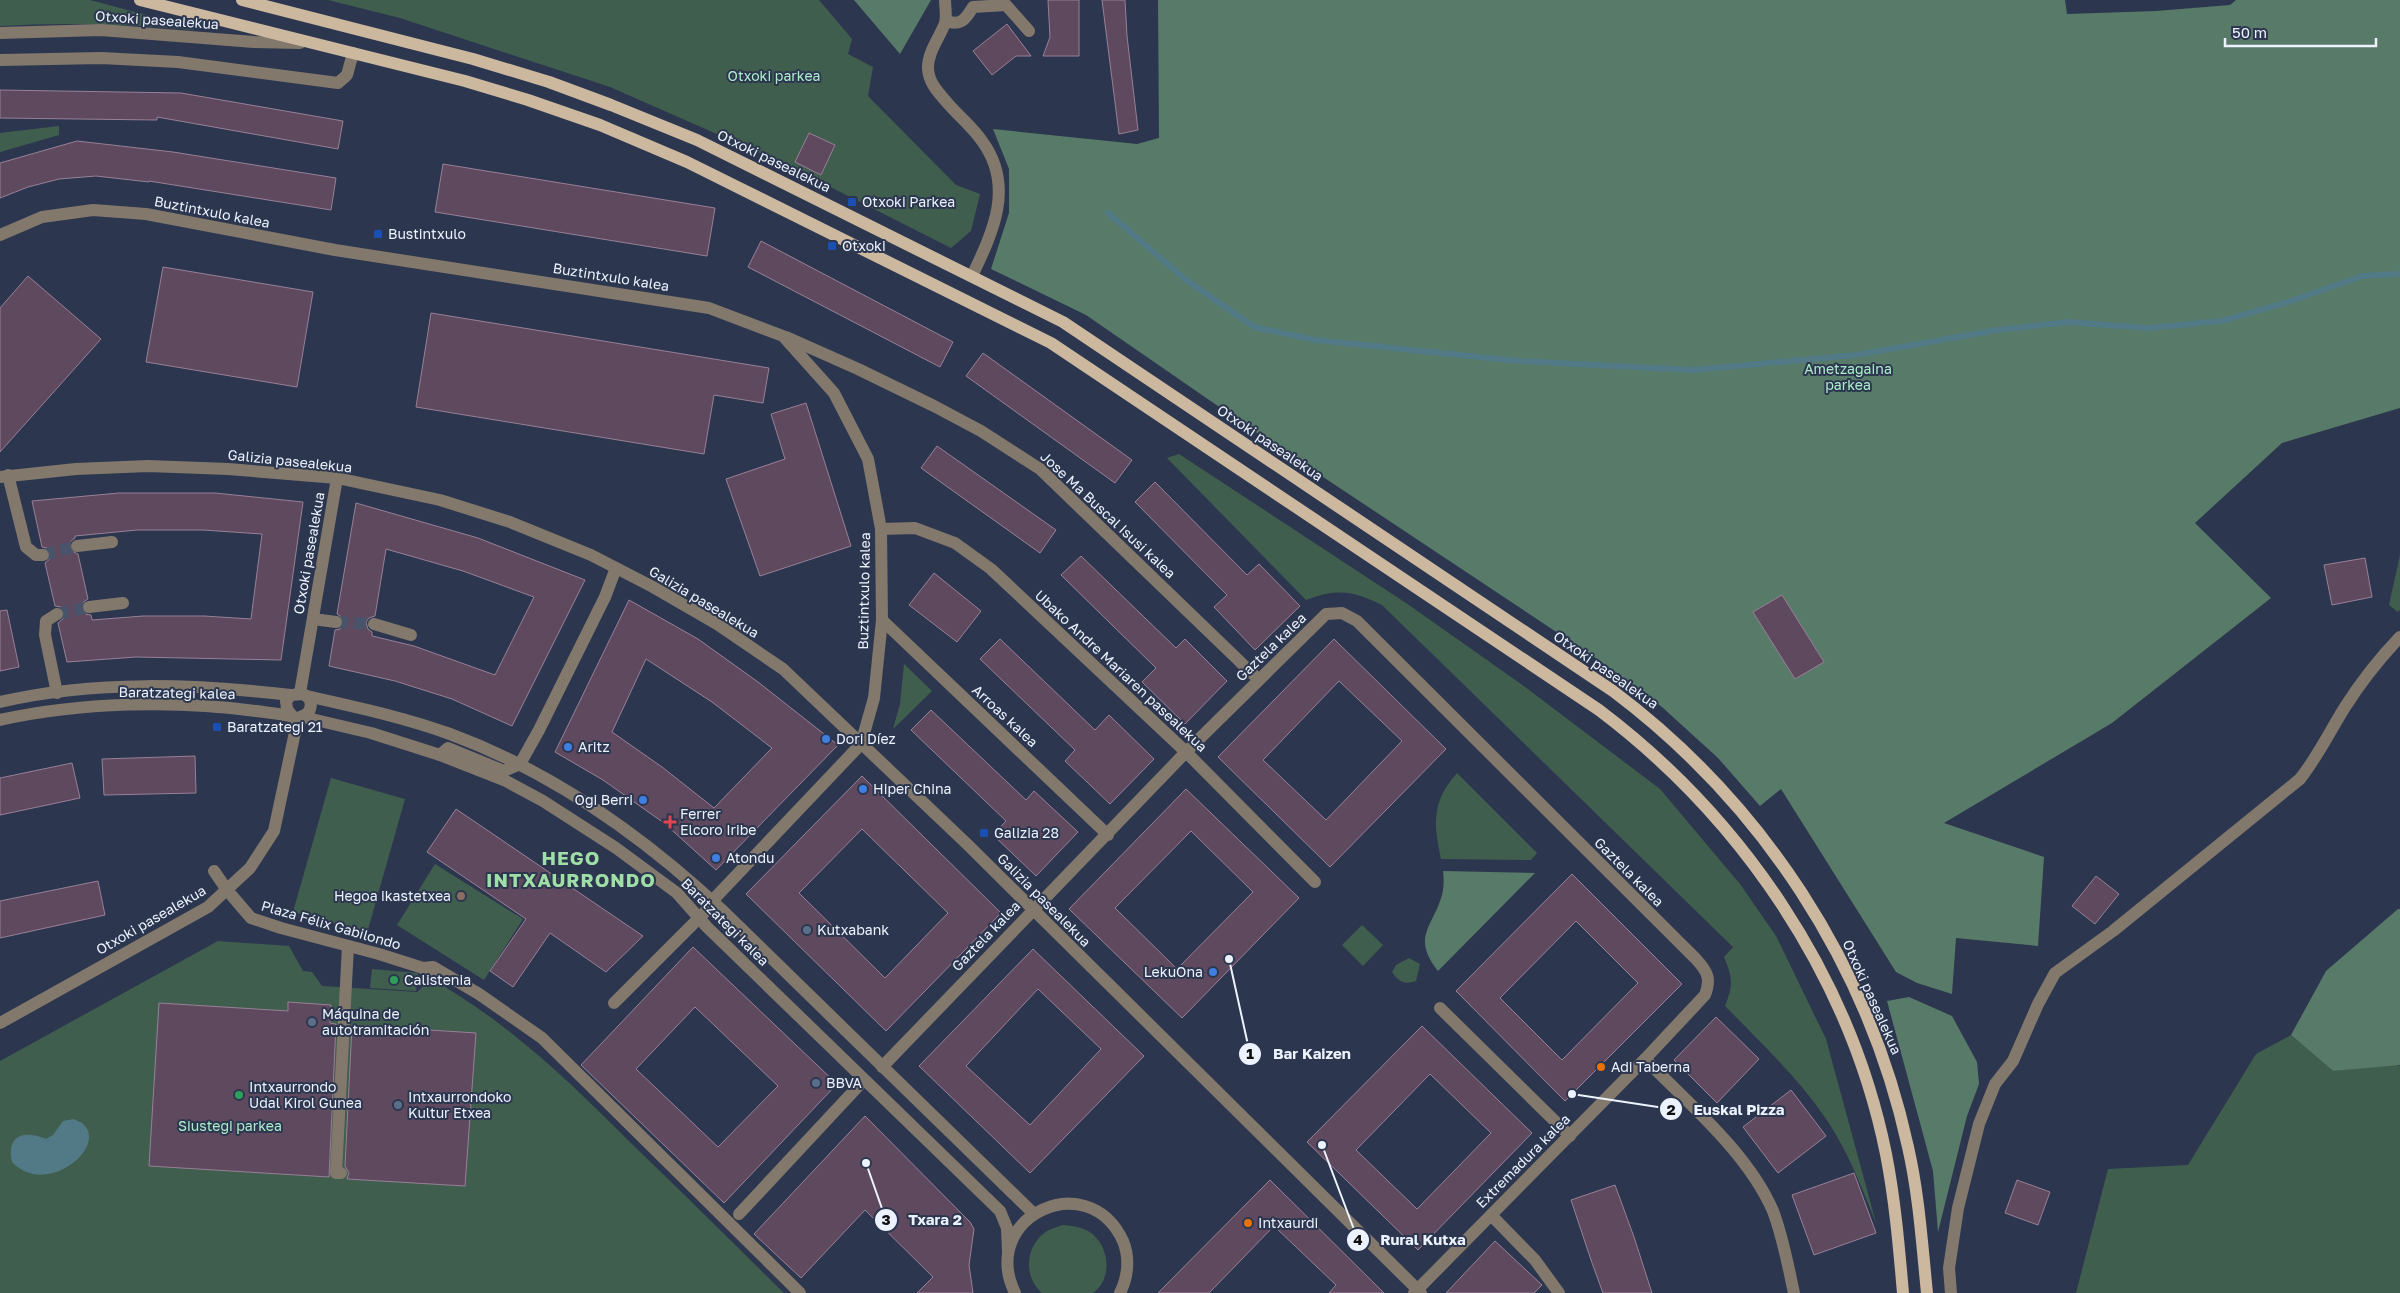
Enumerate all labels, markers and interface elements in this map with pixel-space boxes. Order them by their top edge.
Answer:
street label: Otxoki pasealekua [95,7,219,32]
scale bar [2225,15,2376,47]
text: 50 m [2232,23,2267,41]
park label: Otxoki parkea [728,67,820,84]
street label: Otxoki pasealekua [715,126,834,195]
street label: Buztintxulo kalea [153,192,271,231]
place label: Otxoki Parkea [862,193,955,210]
marker: Otxoki Parkea [846,196,858,208]
place label: Bustintxulo [388,225,466,242]
marker: Bustintxulo [372,228,384,240]
place label: Otxoki [842,237,886,254]
marker: Otxoki [826,240,838,252]
street label: Buztintxulo kalea [552,259,670,294]
park label: Ametzagaina parkea [1804,360,1892,393]
street label: Otxoki pasealekua [1214,401,1326,484]
street label: Galizia pasealekua [227,446,353,475]
street label: Jose Mª Buscal Isusi kalea [1037,448,1179,582]
street label: Otxoki pasealekua [289,490,328,615]
street label: Buztintxulo kalea [854,532,873,650]
street label: Galizia pasealekua [646,562,762,641]
street label: Ubako Andre Mariaren pasealekua [1032,586,1211,755]
street label: Gaztela kalea [1232,609,1309,684]
street label: Otxoki pasealekua [1551,627,1662,712]
street label: Arroas kalea [969,681,1042,750]
street label: Baratzategi kalea [118,683,236,702]
place label: Baratzategi 21 [227,718,323,735]
marker: Baratzategi 21 [211,721,223,733]
place label: Dori Díez [836,730,896,747]
marker: Dori Díez [820,733,832,745]
place label: Aritz [578,738,610,755]
marker: Aritz [562,741,574,753]
place label: Hiper China [873,780,951,797]
marker: Hiper China [857,783,869,795]
place label: Ogi Berri [575,791,633,808]
marker: Ogi Berri [637,794,649,806]
place label: Ferrer Elcoro Iribe [680,805,756,838]
marker: Ferrer Elcoro Iribe [664,816,676,828]
place label: Galizia 28 [994,824,1059,841]
marker: Galizia 28 [978,827,990,839]
street label: Gaztela kalea [1591,834,1667,910]
district label: HEGO INTXAURRONDO [486,846,656,891]
place label: Atondu [726,849,775,866]
street label: Galizia pasealekua [994,849,1095,950]
marker: Atondu [710,852,722,864]
street label: Baratzategi kalea [678,874,773,969]
street label: Otxoki pasealekua [93,881,209,958]
place label: Hegoa ikastetxea [334,887,451,904]
marker: Hegoa ikastetxea [455,890,467,902]
street label: Plaza Félix Gabilondo [259,896,403,953]
street label: Gaztela kalea [948,897,1023,974]
place label: Kutxabank [817,921,889,938]
marker: Kutxabank [801,924,813,936]
street label: Otxoki pasealekua [1839,937,1905,1057]
place label: LekuOna [1144,963,1203,980]
marker: LekuOna [1207,966,1219,978]
place label: Calistenia [404,971,471,988]
marker: Calistenia [388,974,400,986]
place label: Máquina de autotramitación [322,1005,429,1038]
marker: Máquina de autotramitación [306,1016,318,1028]
callout: Bar Kaizen [1238,1039,1361,1069]
text: 1 [1246,1044,1254,1062]
text: Bar Kaizen [1273,1044,1351,1062]
place label: Adi Taberna [1611,1058,1690,1075]
marker: Adi Taberna [1595,1061,1607,1073]
place label: BBVA [826,1074,863,1091]
marker: BBVA [810,1077,822,1089]
place label: Intxaurrondo Udal Kirol Gunea [249,1078,362,1111]
place label: Intxaurrondoko Kultur Etxea [408,1088,512,1121]
marker: Intxaurrondo Udal Kirol Gunea [233,1089,245,1101]
callout: Euskal Pizza [1658,1094,1794,1124]
marker: Intxaurrondoko Kultur Etxea [392,1099,404,1111]
text: 2 [1666,1100,1676,1118]
text: Euskal Pizza [1693,1100,1785,1118]
street label: Extremadura kalea [1472,1110,1573,1211]
park label: Siustegi parkea [178,1117,282,1134]
callout: Txara 2 [873,1205,972,1235]
text: 3 [881,1210,891,1228]
text: Txara 2 [908,1210,962,1228]
place label: Intxaurdi [1258,1214,1318,1231]
marker: Intxaurdi [1242,1217,1254,1229]
callout: Rural Kutxa [1345,1225,1476,1255]
text: 4 [1353,1230,1363,1248]
text: Rural Kutxa [1380,1230,1466,1248]

